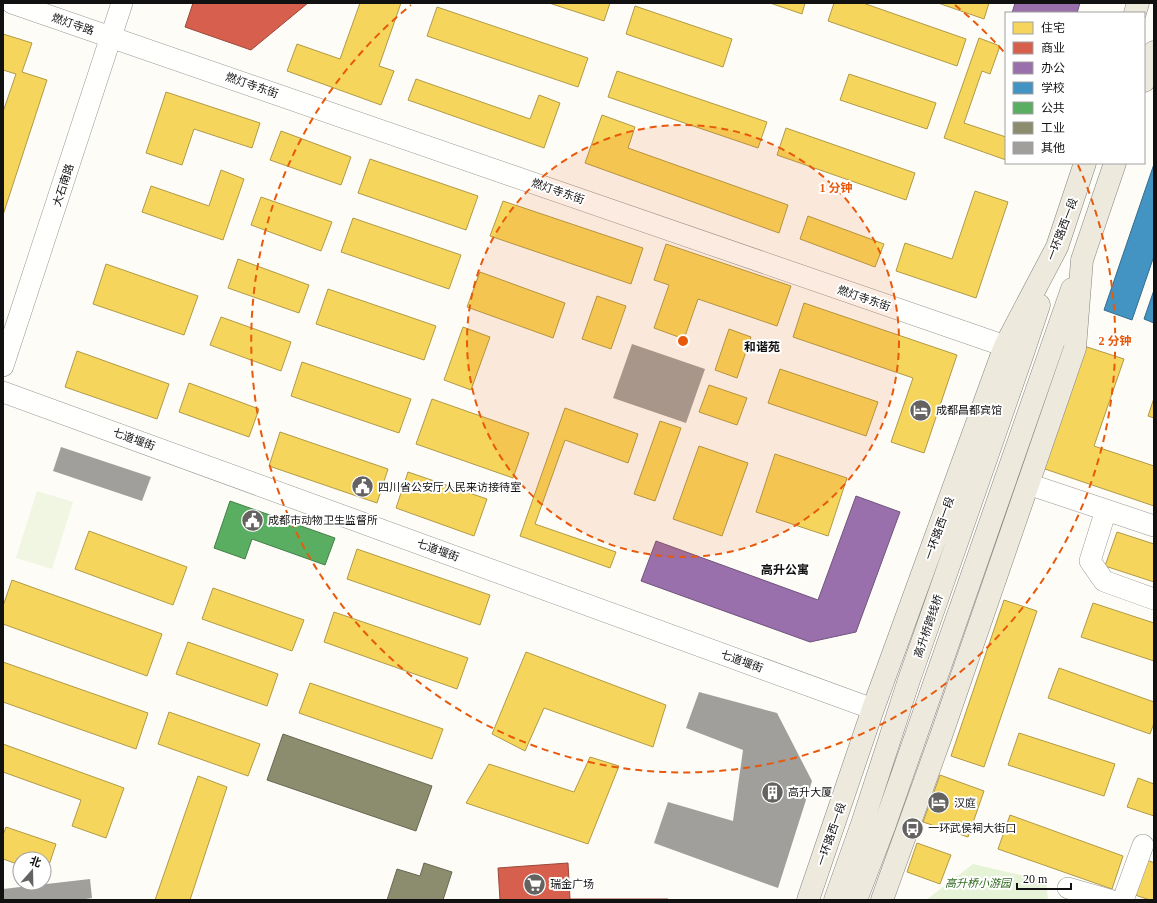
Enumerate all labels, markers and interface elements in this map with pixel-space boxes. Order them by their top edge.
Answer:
street label: 燃灯寺路 [50,11,96,37]
legend [1005,12,1145,164]
text: 住宅 [1041,21,1065,35]
text: 商业 [1041,41,1065,55]
text: 办公 [1041,61,1065,75]
street label: 燃灯寺东街 [224,70,280,100]
text: 学校 [1041,81,1065,95]
text: 公共 [1041,101,1065,115]
text: 工业 [1041,121,1065,135]
text: 其他 [1041,141,1065,155]
street label: 大石南路 [50,162,76,208]
street label: 燃灯寺东街 [530,176,586,206]
text: 1 分钟 [819,181,853,195]
street label: 一环路西一段 [1045,196,1079,262]
street label: 燃灯寺东街 [836,283,892,313]
centre of rings [676,334,690,348]
text: 2 分钟 [1098,334,1132,348]
district label: 和谐苑 [744,340,780,354]
hotel icon: 成都昌都宾馆 [907,397,933,423]
place label: 成都昌都宾馆 [936,404,1002,416]
street label: 七道堰街 [111,426,157,452]
public building icon: 四川省公安厅人民来访接待室 [350,474,376,500]
place label: 四川省公安厅人民来访接待室 [378,481,521,493]
street label: 一环路西一段 [922,495,956,561]
public building icon: 成都市动物卫生监督所 [240,507,266,533]
place label: 成都市动物卫生监督所 [268,514,378,526]
street label: 七道堰街 [415,537,461,563]
district label: 高升公寓 [761,563,809,577]
street label: 高升桥跨线桥 [912,593,944,659]
street label: 七道堰街 [719,648,765,674]
building icon: 高升大厦 [760,779,786,805]
place label: 高升大厦 [788,786,832,798]
hotel icon: 汉庭 [926,790,952,816]
place label: 汉庭 [954,797,976,809]
street label: 一环路西一段 [815,801,847,867]
bus stop icon: 一环武侯祠大街口 [900,815,926,841]
place label: 一环武侯祠大街口 [928,822,1016,834]
north arrow [12,851,52,891]
text: 北 [28,854,43,869]
scale bar [1017,865,1071,891]
supermarket icon: 瑞金广场 [521,871,547,897]
text: 20 m [1023,872,1048,886]
park label: 高升桥小游园 [945,877,1013,889]
place label: 瑞金广场 [550,878,594,890]

